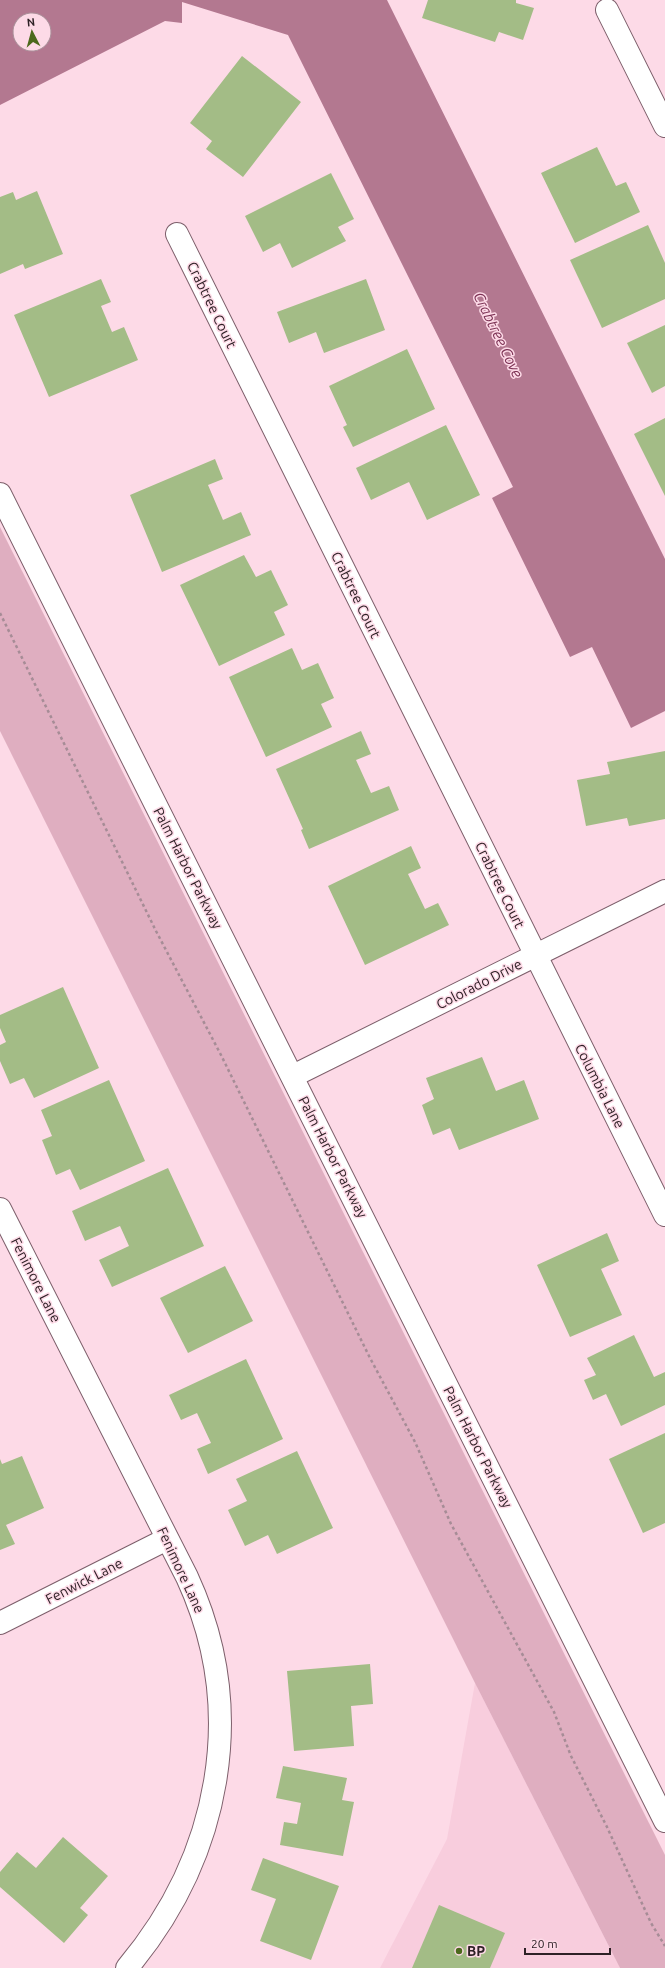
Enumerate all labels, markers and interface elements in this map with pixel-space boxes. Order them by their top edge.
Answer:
north arrow [12,12,52,52]
text: N [26,16,36,28]
street label: Crabtree Court [184,259,240,351]
water label: Crabtree Cove [470,289,527,381]
street label: Crabtree Court [328,549,384,641]
street label: Palm Harbor Parkway [150,805,226,932]
street label: Crabtree Court [472,839,528,931]
street label: Colorado Drive [434,956,524,1012]
street label: Columbia Lane [572,1041,628,1131]
street label: Palm Harbor Parkway [295,1094,371,1221]
street label: Fenimore Lane [8,1235,64,1325]
street label: Palm Harbor Parkway [440,1384,516,1511]
street label: Fenimore Lane [154,1524,208,1616]
street label: Fenwick Lane [43,1555,125,1607]
scale bar [525,1930,610,1956]
text: 20 m [531,1937,558,1950]
place label: BP [467,1943,485,1959]
marker: BP [454,1946,464,1956]

